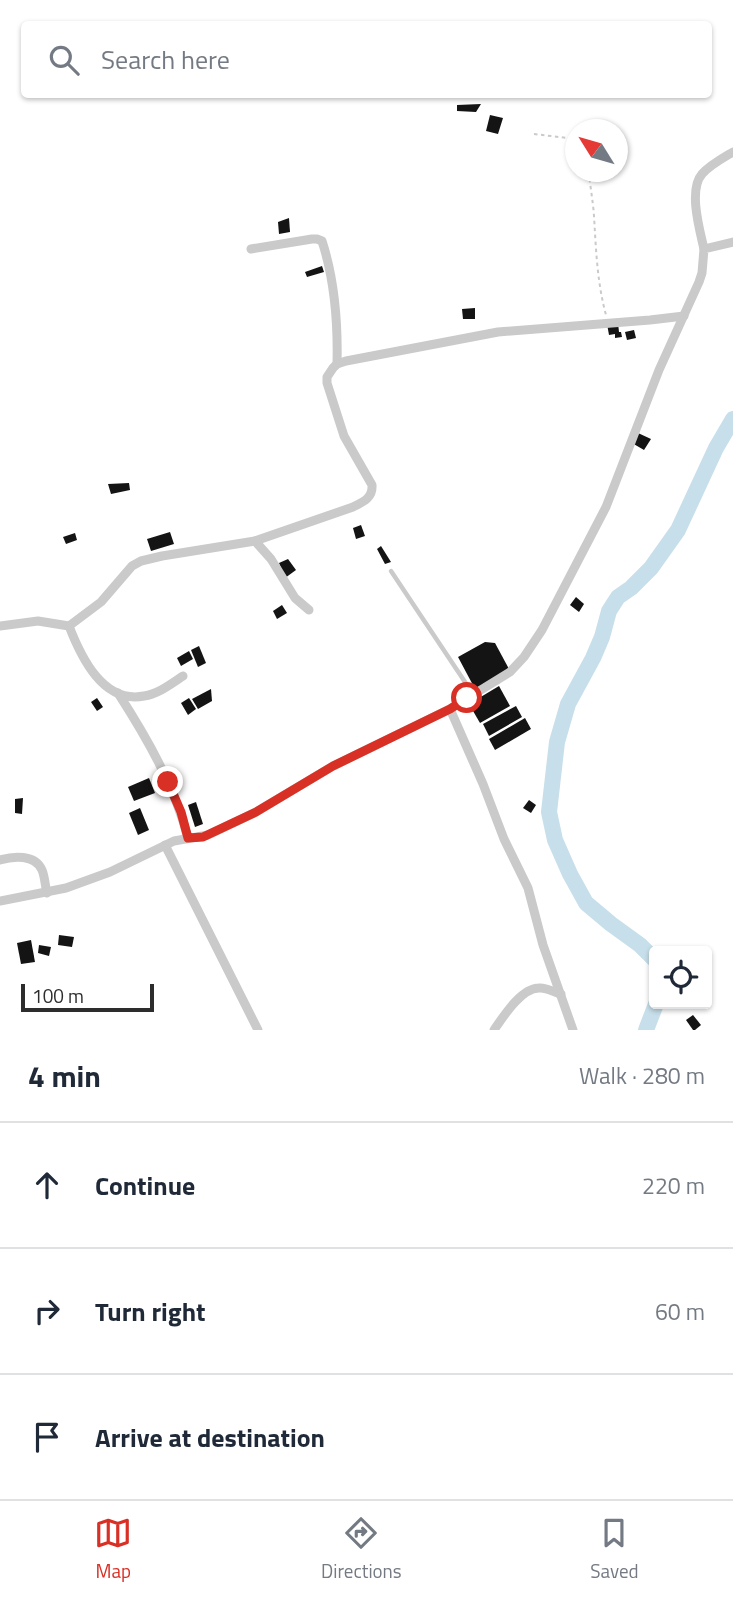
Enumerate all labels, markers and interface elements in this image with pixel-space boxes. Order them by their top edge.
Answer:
search box [21,21,712,98]
text: Search here [101,40,230,79]
icon: search [45,41,83,79]
north arrow [565,119,628,182]
route start [451,682,482,713]
route end [152,766,183,797]
map controls [649,946,712,1009]
button: locate [649,946,712,1009]
scale bar [21,981,154,1013]
text: 100 m [32,981,84,1010]
text: 4 min [28,1053,101,1099]
text: Walk · 280 m [579,1058,705,1093]
icon: ahead [28,1166,66,1204]
text: Continue [95,1166,195,1205]
text: 220 m [642,1168,705,1203]
icon: right [28,1292,66,1330]
text: Turn right [95,1292,206,1331]
text: 60 m [655,1294,705,1329]
icon: arrive [28,1418,66,1456]
text: Arrive at destination [95,1418,325,1457]
tab: Map [94,1514,132,1585]
tab: Directions [321,1514,402,1585]
tab: Saved [590,1514,639,1585]

